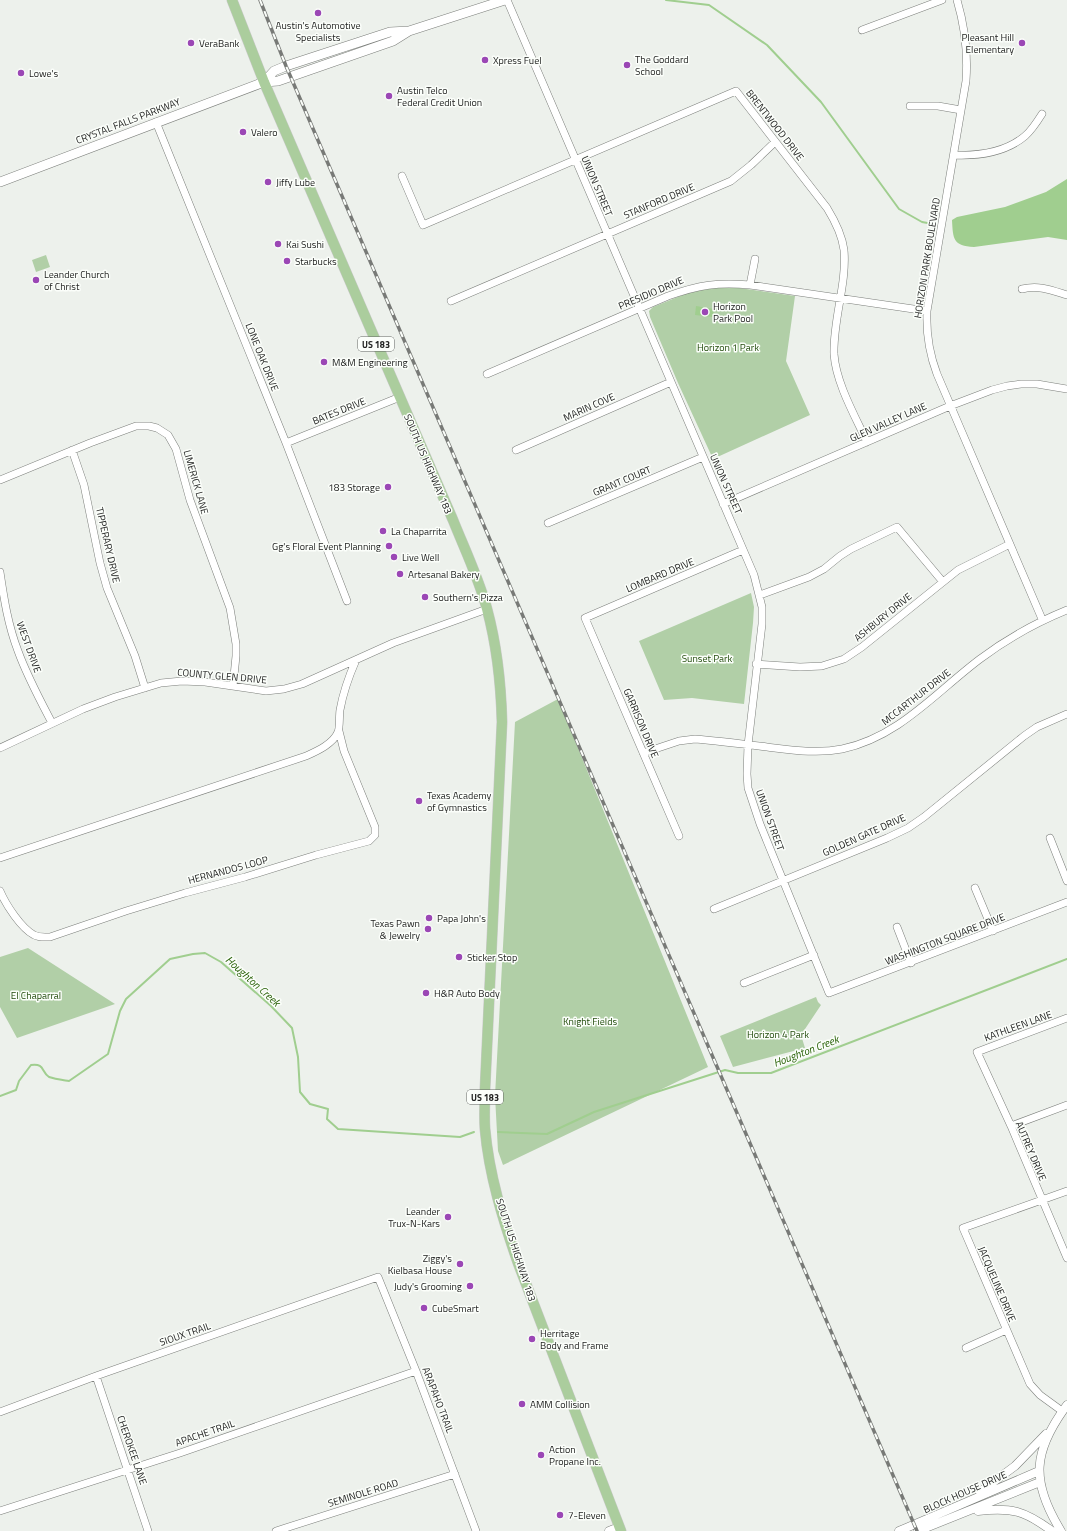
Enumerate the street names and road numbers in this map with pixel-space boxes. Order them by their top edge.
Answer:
street label: BRENTWOOD DRIVE [742,86,808,164]
street label: CRYSTAL FALLS PARKWAY [74,94,183,148]
street label: UNION STREET [578,153,617,219]
street label: STANFORD DRIVE [621,179,697,223]
street label: HORIZON PARK BOULEVARD [910,197,944,319]
street label: PRESIDIO DRIVE [616,272,686,314]
street label: LONE OAK DRIVE [241,321,283,394]
road number: US 183 [358,337,394,351]
street label: MARIN COVE [561,389,618,425]
street label: BATES DRIVE [310,393,368,429]
street label: GLEN VALLEY LANE [847,398,929,446]
street label: SOUTH US HIGHWAY 183 [400,412,456,516]
street label: LIMERICK LANE [180,448,212,516]
street label: UNION STREET [706,452,746,517]
street label: GRANT COURT [590,462,654,500]
street label: TIPPERARY DRIVE [92,506,124,585]
street label: LOMBARD DRIVE [624,554,697,596]
street label: ASHBURY DRIVE [851,589,916,645]
street label: WEST DRIVE [13,619,45,675]
street label: COUNTY GLEN DRIVE [177,665,268,687]
street label: MCCARTHUR DRIVE [878,665,954,729]
street label: GARRISON DRIVE [620,686,663,761]
street label: UNION STREET [752,787,788,854]
street label: GOLDEN GATE DRIVE [820,810,908,860]
street label: HERNANDOS LOOP [186,852,270,888]
street label: WASHINGTON SQUARE DRIVE [883,909,1008,969]
street label: KATHLEEN LANE [982,1007,1054,1045]
road number: US 183 [467,1090,503,1104]
street label: AUTREY DRIVE [1012,1119,1050,1183]
street label: SOUTH US HIGHWAY 183 [492,1197,540,1303]
street label: JACQUELINE DRIVE [974,1244,1020,1325]
street label: SIOUX TRAIL [157,1318,213,1350]
street label: ARAPAHO TRAIL [419,1365,458,1435]
street label: CHEROKEE LANE [113,1413,151,1487]
street label: APACHE TRAIL [173,1416,237,1450]
street label: BLOCK HOUSE DRIVE [921,1467,1010,1517]
street label: SEMINOLE ROAD [326,1475,400,1511]

